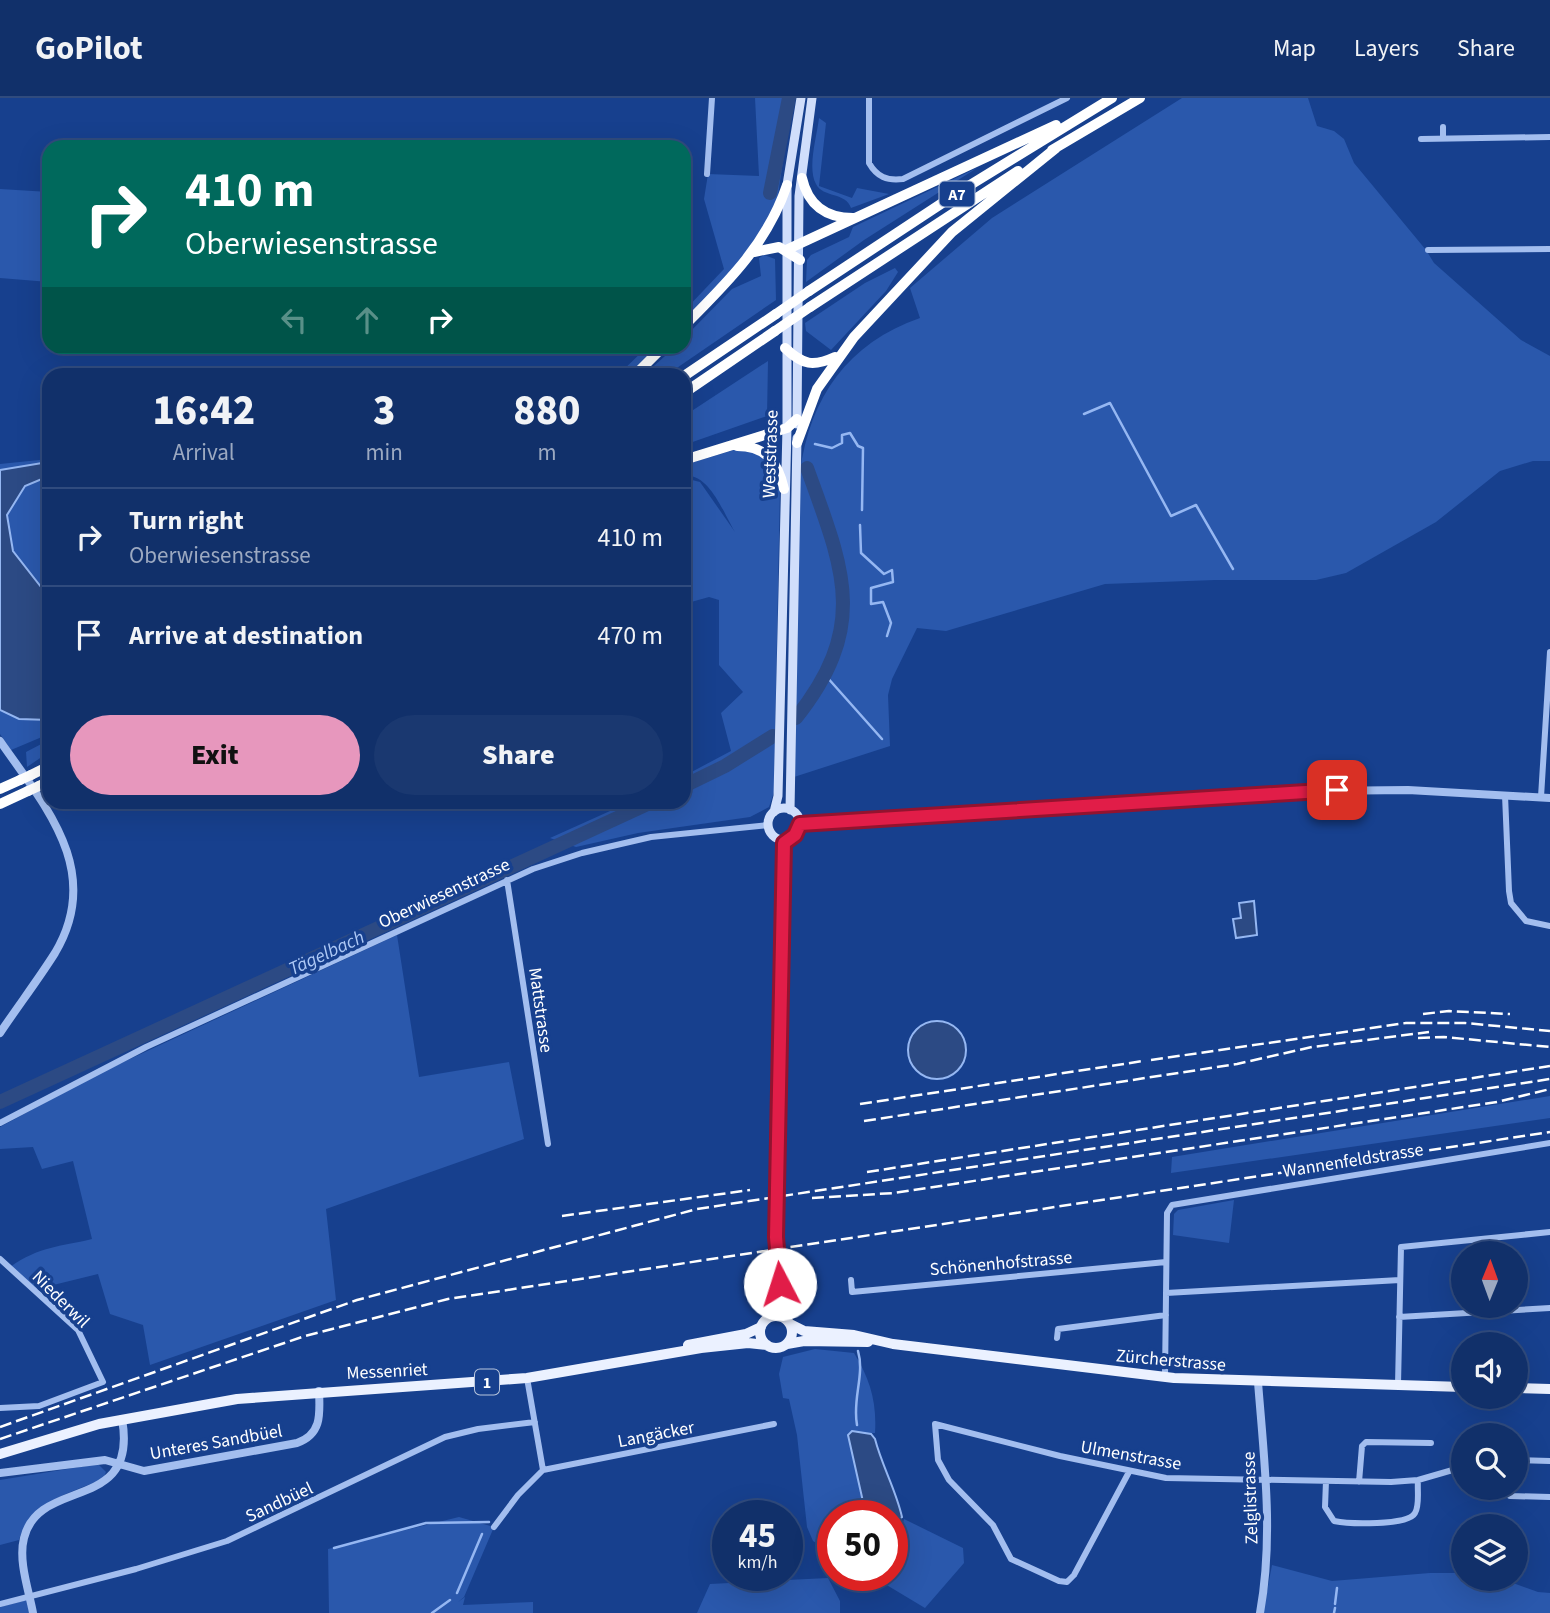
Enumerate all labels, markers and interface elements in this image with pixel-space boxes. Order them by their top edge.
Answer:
text: GoPilot [35,25,143,72]
text: Map [1273,31,1316,66]
text: Layers [1354,31,1419,66]
text: Share [1457,31,1515,66]
text: 410 m [185,156,314,226]
icon: right [70,168,161,259]
road number: A7 [940,181,974,206]
text: Oberwiesenstrasse [185,221,438,267]
icon: left [275,301,313,339]
icon: ahead [348,301,386,339]
icon: right [421,301,459,339]
text: 16:42 [152,381,255,441]
text: 3 [373,381,395,441]
text: 880 [513,381,581,441]
street label: Weststrasse [756,409,785,499]
text: Arrival [173,436,235,469]
text: min [366,436,403,469]
text: m [537,436,556,469]
text: Turn right [129,502,244,539]
icon: right [70,518,108,556]
text: 410 m [597,519,663,556]
text: Oberwiesenstrasse [129,539,311,572]
icon: arrive [70,616,108,654]
text: Arrive at destination [129,617,363,654]
text: 470 m [597,617,663,654]
button: Exit [70,715,360,795]
button: Share [374,715,663,795]
pin [1307,760,1367,820]
icon: arrive [1318,771,1356,809]
street label: Oberwiesenstrasse [374,852,514,935]
water label: Tägelbach [284,924,369,983]
street label: Mattstrasse [522,966,559,1054]
street label: Wannenfeldstrasse [1281,1137,1425,1184]
north arrow [1451,1241,1528,1318]
map controls [1451,1241,1528,1591]
street label: Schönenhofstrasse [929,1245,1073,1282]
position arrow [743,1247,817,1321]
street label: Niederwil [26,1265,95,1334]
button: sound [1451,1332,1528,1409]
street label: Zürcherstrasse [1115,1343,1227,1378]
street label: Messenriet [346,1357,428,1386]
road number: 1 [475,1370,499,1394]
street label: Langäcker [616,1415,697,1454]
street label: Unteres Sandbüel [148,1419,284,1466]
button: search [1451,1423,1528,1500]
street label: Ulmenstrasse [1078,1434,1183,1477]
street label: Zelglistrasse [1236,1451,1265,1545]
street label: Sandbüel [241,1476,317,1529]
speed limit sign: 50 [817,1500,908,1591]
text: 45 [739,1511,776,1561]
button: layers [1451,1514,1528,1591]
text: km/h [738,1550,777,1575]

